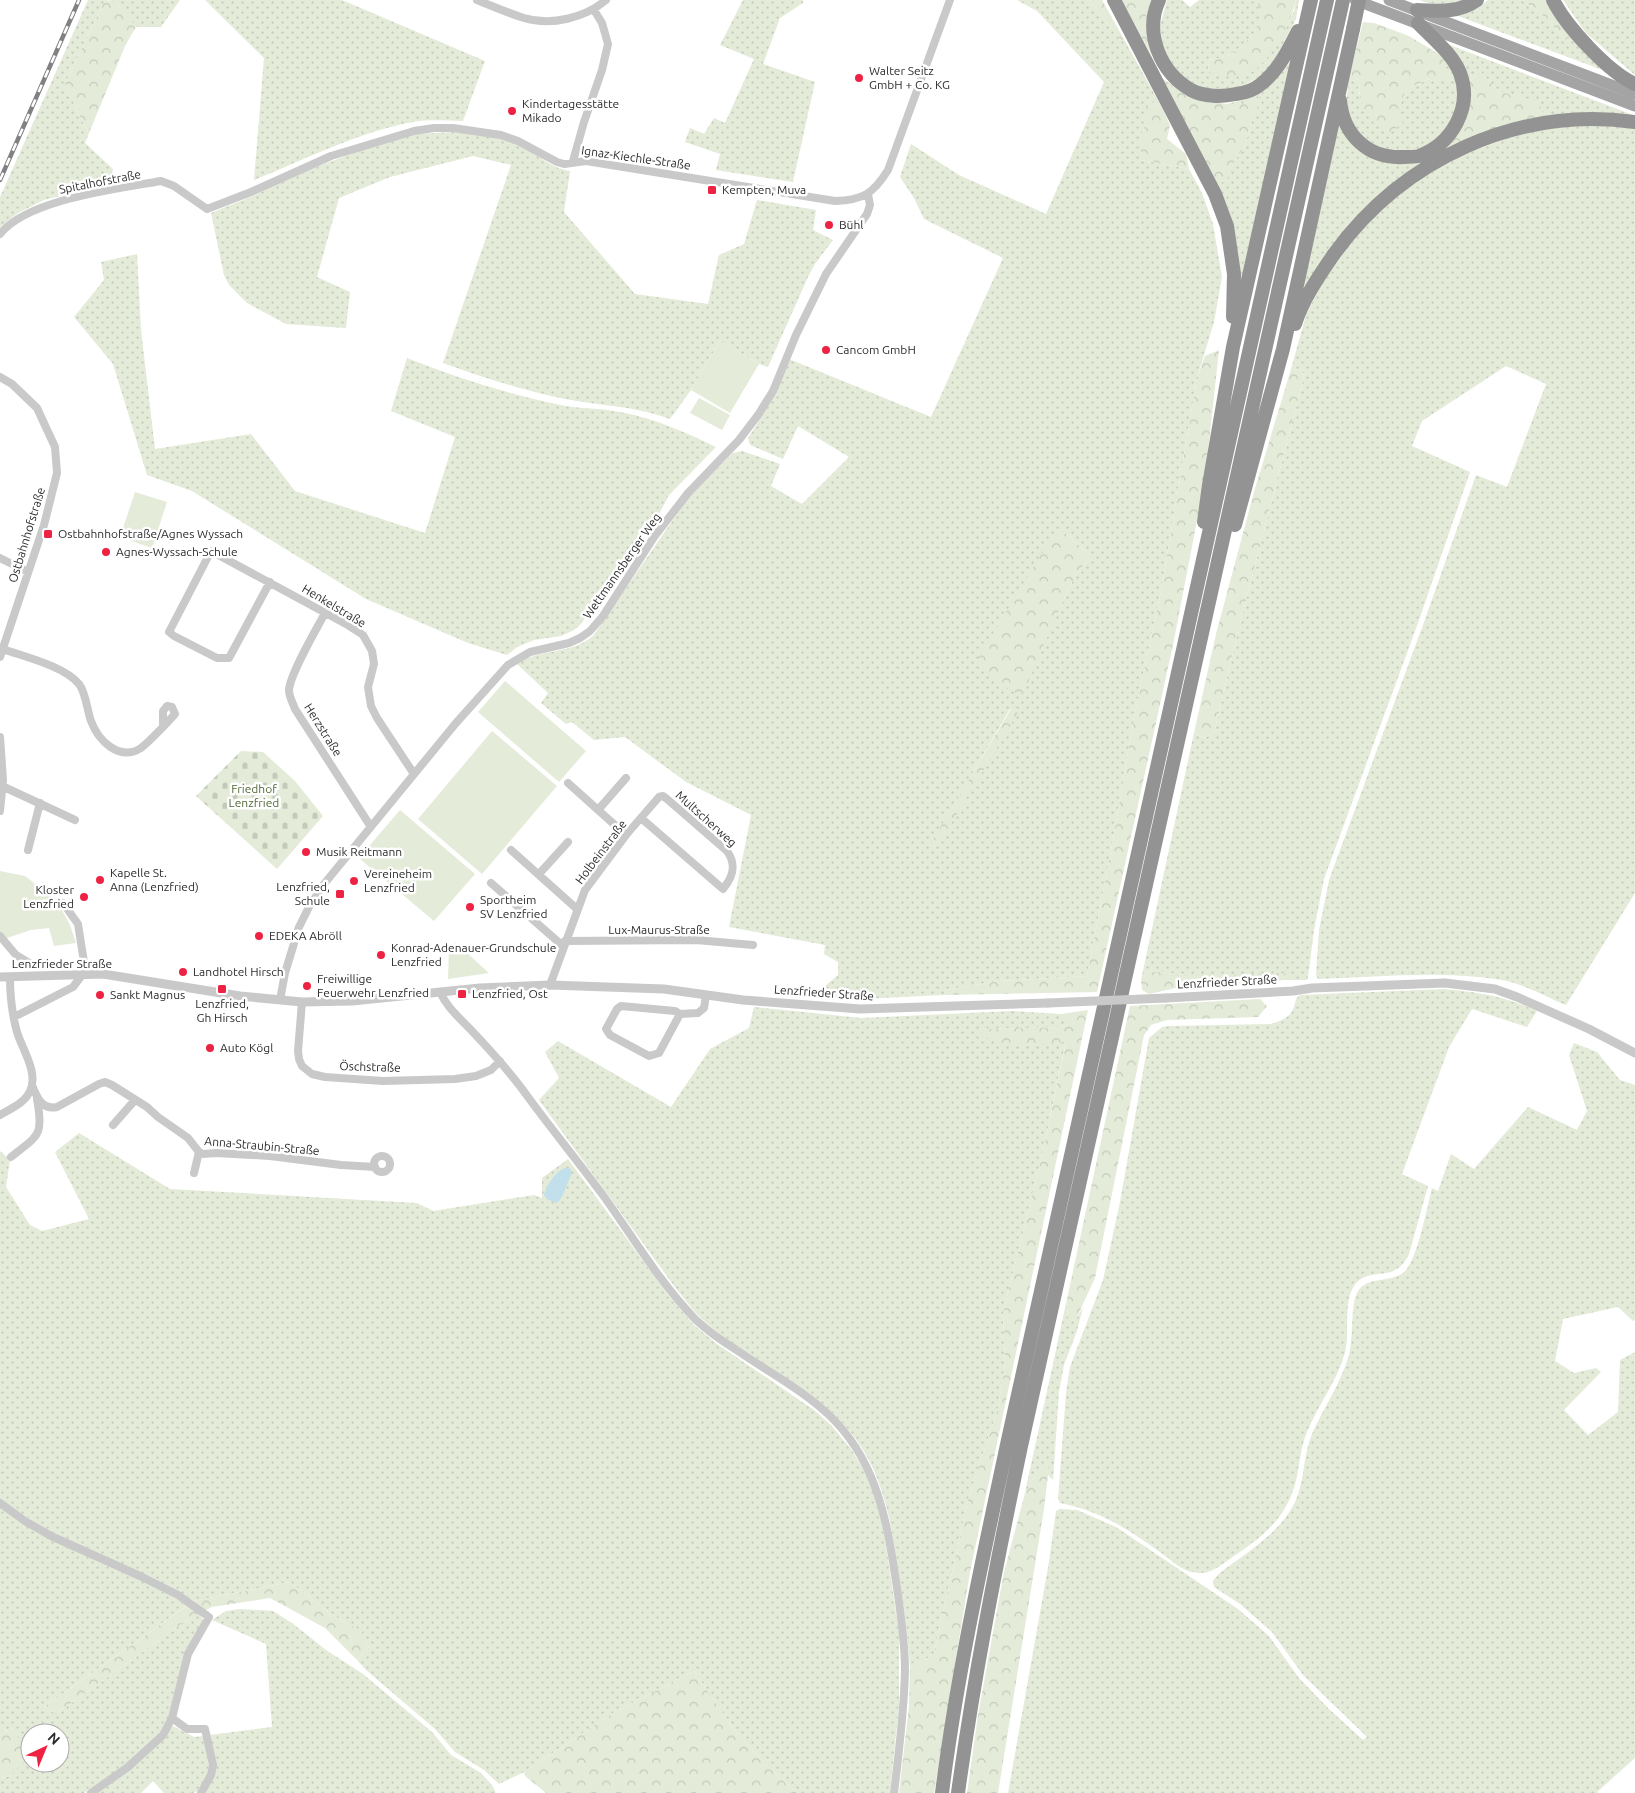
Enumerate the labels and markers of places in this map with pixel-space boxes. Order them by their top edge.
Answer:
place label: Walter Seitz GmbH + Co. KG [869,64,950,91]
marker: Walter Seitz GmbH + Co. KG [853,72,865,84]
place label: Kindertagesstätte Mikado [522,97,619,124]
marker: Kindertagesstätte Mikado [506,105,518,117]
place label: Kempten, Muva [722,183,806,196]
marker: Kempten, Muva [706,184,718,196]
place label: Bühl [839,218,863,231]
marker: Bühl [823,219,835,231]
place label: Cancom GmbH [836,343,916,356]
marker: Cancom GmbH [820,344,832,356]
place label: Ostbahnhofstraße/Agnes Wyssach [58,527,243,540]
marker: Ostbahnhofstraße/Agnes Wyssach [42,528,54,540]
place label: Agnes-Wyssach-Schule [116,545,238,558]
marker: Agnes-Wyssach-Schule [100,546,112,558]
place label: Musik Reitmann [316,845,402,858]
marker: Musik Reitmann [300,846,312,858]
place label: Kapelle St. Anna (Lenzfried) [110,866,199,894]
place label: Vereineheim Lenzfried [364,867,432,894]
marker: Kapelle St. Anna (Lenzfried) [94,874,106,886]
marker: Vereineheim Lenzfried [348,875,360,887]
place label: Lenzfried, Schule [276,880,330,907]
place label: Kloster Lenzfried [23,883,74,910]
marker: Lenzfried, Schule [334,888,346,900]
marker: Kloster Lenzfried [78,891,90,903]
place label: Sportheim SV Lenzfried [480,893,547,920]
marker: Sportheim SV Lenzfried [464,901,476,913]
place label: EDEKA Abröll [269,929,342,942]
marker: EDEKA Abröll [253,930,265,942]
place label: Konrad-Adenauer-Grundschule Lenzfried [391,941,556,968]
marker: Konrad-Adenauer-Grundschule Lenzfried [375,949,387,961]
place label: Landhotel Hirsch [193,965,284,978]
marker: Landhotel Hirsch [177,966,189,978]
place label: Freiwillige Feuerwehr Lenzfried [317,972,429,999]
marker: Freiwillige Feuerwehr Lenzfried [301,980,313,992]
marker: Lenzfried, Gh Hirsch [216,983,228,995]
place label: Lenzfried, Ost [472,987,548,1000]
place label: Sankt Magnus [110,988,185,1001]
marker: Lenzfried, Ost [456,988,468,1000]
marker: Sankt Magnus [94,989,106,1001]
place label: Lenzfried, Gh Hirsch [195,997,249,1024]
place label: Auto Kögl [220,1041,273,1054]
marker: Auto Kögl [204,1042,216,1054]

